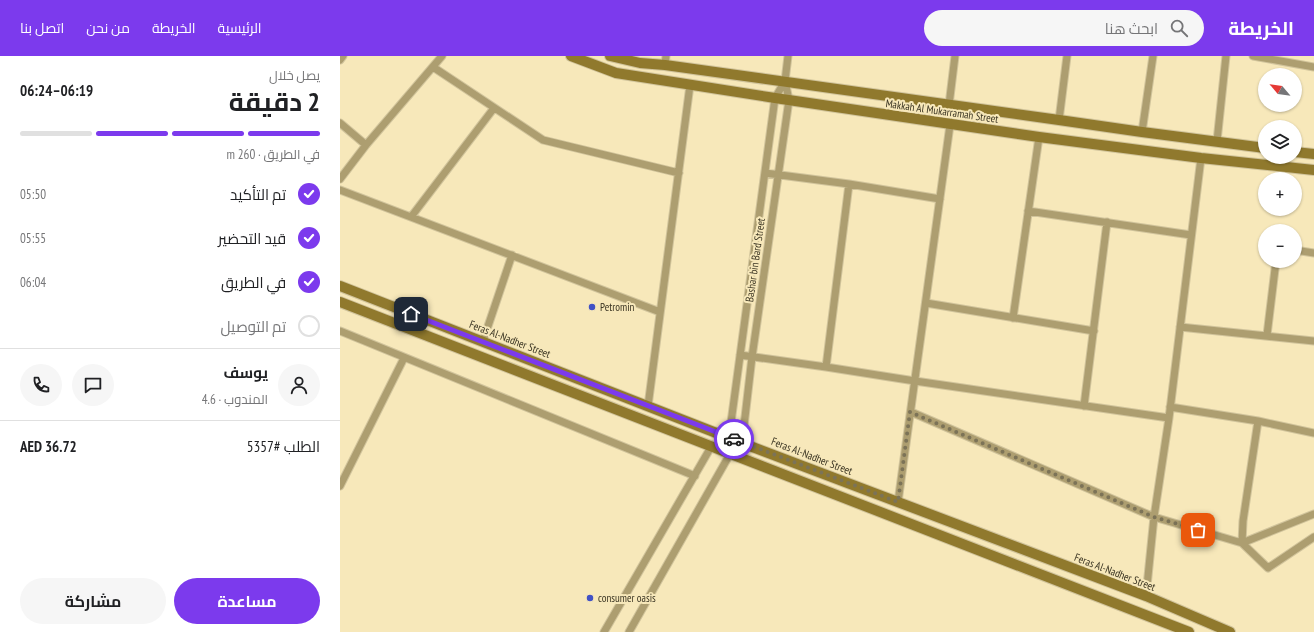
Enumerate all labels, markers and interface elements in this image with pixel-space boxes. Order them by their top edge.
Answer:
search box [924,10,1204,46]
text: الخريطة [1228,16,1294,40]
icon: search [1168,17,1190,39]
text: اتصل بنا [20,19,64,37]
text: من نحن [86,19,130,37]
text: الخريطة [152,19,196,37]
text: الرئيسية [218,19,262,37]
text: ابحث هنا [1105,19,1158,38]
text: يصل خلال [269,67,320,84]
north arrow [1258,68,1302,112]
map controls [1258,68,1302,268]
text: 06:19–06:24 [20,81,93,100]
text: 2 دقيقة [229,85,320,118]
street label: Makkah Al Mukarramah Street [885,96,999,126]
button: layers [1258,120,1302,164]
text: في الطريق · 260 m [227,146,320,163]
button: + [1258,172,1302,216]
icon: check [298,183,320,205]
text: تم التأكيد [230,185,286,204]
text: 05:50 [20,186,46,203]
street label: Bashar bin Bard Street [742,217,768,303]
button: − [1258,224,1302,268]
icon: check [298,227,320,249]
text: قيد التحضير [218,229,286,248]
text: 05:55 [20,230,46,247]
icon: check [298,271,320,293]
text: في الطريق [221,273,286,292]
text: 06:04 [20,274,46,291]
pin [394,297,428,331]
place label: Petromin [600,300,635,314]
marker: Petromin [587,302,597,312]
icon: home [400,303,422,325]
text: تم التوصيل [220,317,286,336]
street label: Feras Al-Nadher Street [467,317,553,361]
text: يوسف [223,363,268,382]
button: phone [20,364,62,406]
button: chat [72,364,114,406]
button: person [278,364,320,406]
text: المندوب · 4.6 [202,391,268,408]
courier [714,419,754,459]
icon: car [723,428,745,450]
street label: Feras Al-Nadher Street [769,434,855,478]
text: AED 36.72 [20,437,77,456]
text: الطلب #5357 [247,437,320,456]
pin [1181,513,1215,547]
icon: bag [1187,519,1209,541]
street label: Feras Al-Nadher Street [1072,550,1158,594]
button: مشاركة [20,578,166,624]
button: مساعدة [174,578,320,624]
place label: consumer oasis [598,591,656,605]
marker: consumer oasis [585,593,595,603]

